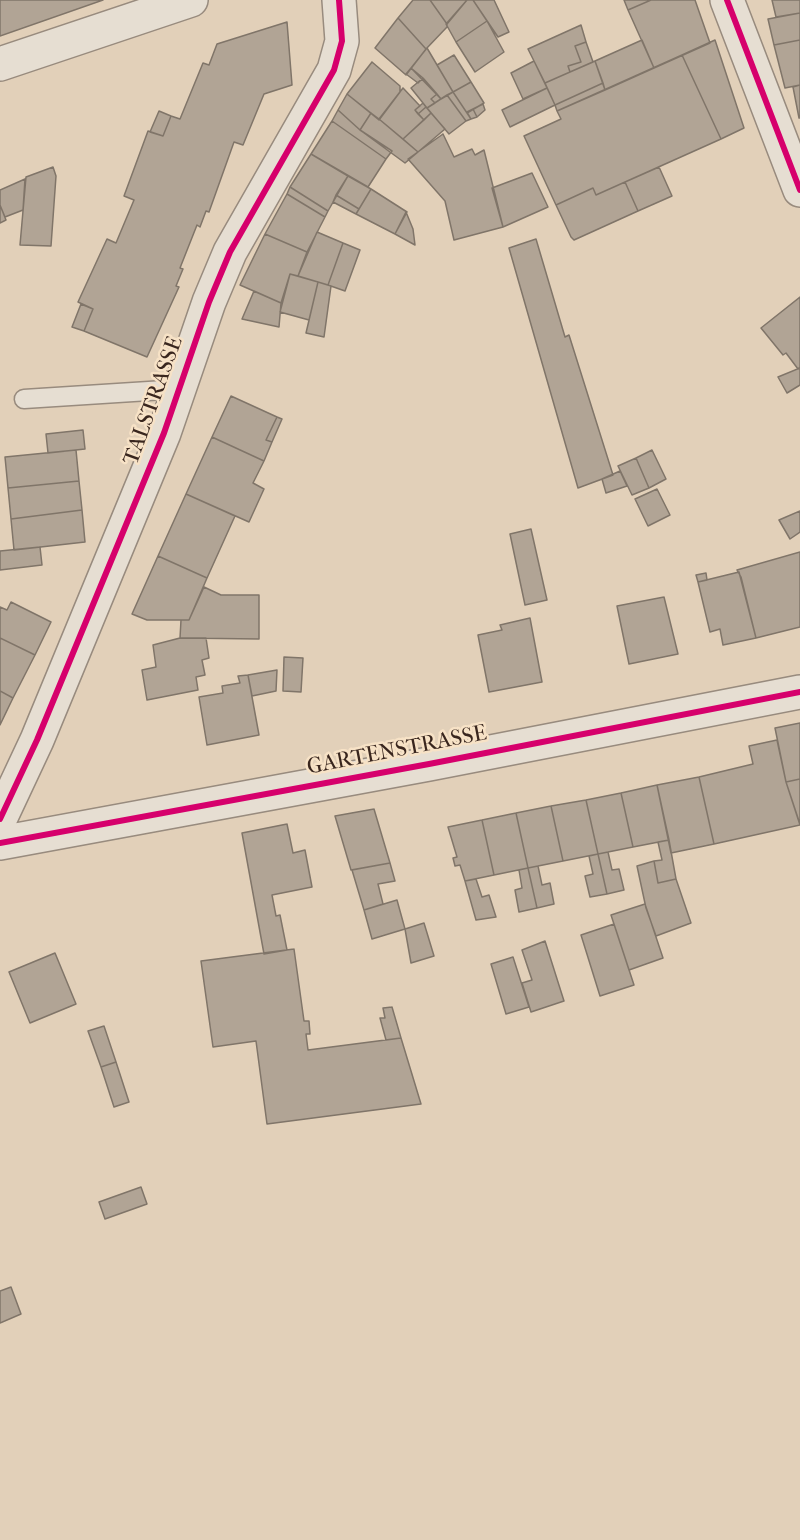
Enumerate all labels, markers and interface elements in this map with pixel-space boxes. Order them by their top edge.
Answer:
street label: TALSTRASSE [119,333,189,469]
street label: GARTENSTRASSE [305,721,489,781]

